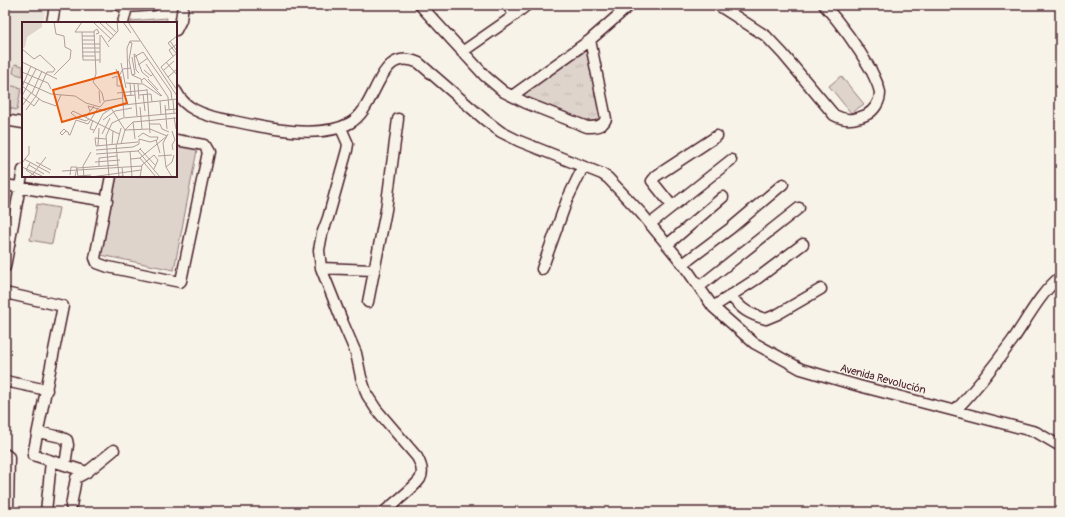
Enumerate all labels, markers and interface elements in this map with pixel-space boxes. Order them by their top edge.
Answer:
inset map [22,22,177,177]
street label: Avenida Revolución [839,361,927,397]

